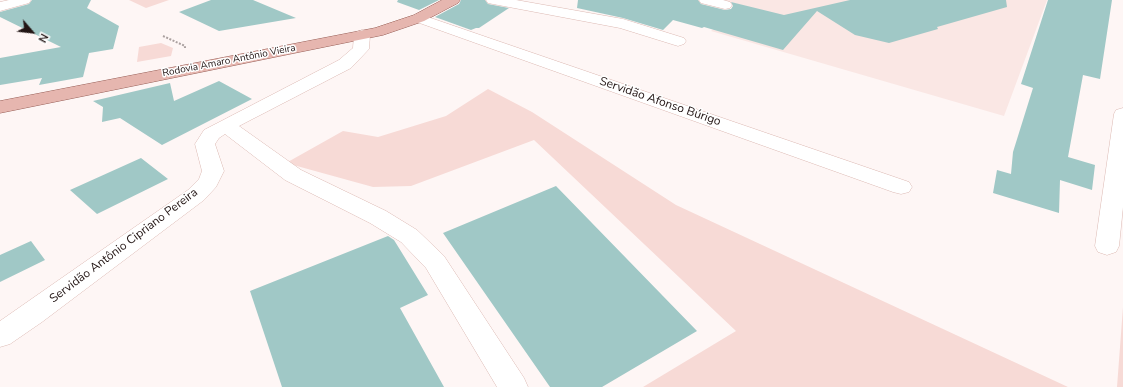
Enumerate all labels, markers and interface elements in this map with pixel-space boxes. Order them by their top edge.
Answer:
north arrow [12,12,52,52]
text: N [34,31,52,45]
street label: Rodovia Amaro Antônio Vieira [161,42,297,80]
street label: Servidão Afonso Búrigo [597,74,723,130]
street label: Servidão Antônio Cipriano Pereira [47,186,201,306]

